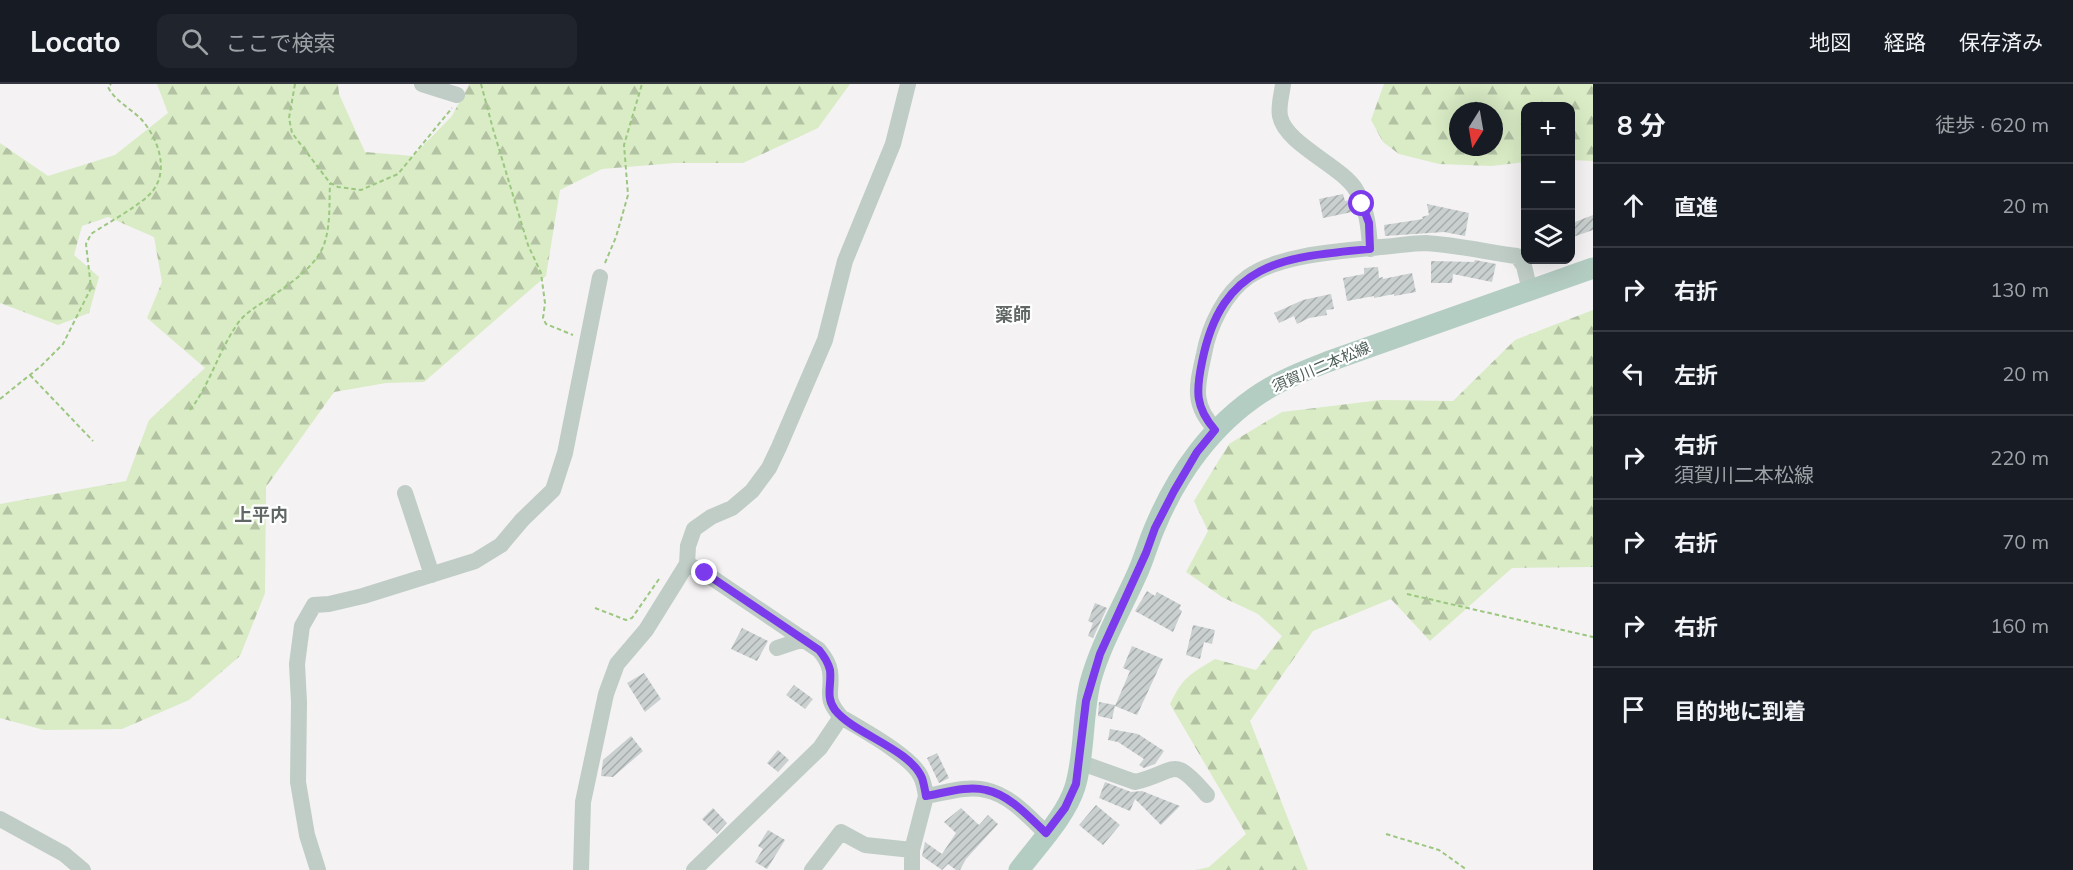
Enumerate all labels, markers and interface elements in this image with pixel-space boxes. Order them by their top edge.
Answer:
search box [157,14,577,68]
text: Locato [30,24,121,59]
icon: search [178,25,211,58]
text: ここで検索 [226,29,336,57]
text: 地図 [1809,29,1851,55]
text: 経路 [1884,29,1926,55]
text: 保存済み [1959,29,2043,55]
north arrow [1449,102,1503,156]
map controls [1521,102,1575,264]
button: + [1521,102,1575,156]
text: 8 分 [1617,109,1666,142]
text: 徒歩 · 620 m [1935,112,2049,137]
button: − [1521,156,1575,210]
icon: ahead [1617,189,1650,222]
route start [1348,190,1374,216]
text: 直進 [1674,193,1718,221]
text: 20 m [2002,193,2049,218]
button: layers [1521,210,1575,264]
icon: right [1617,273,1650,306]
text: 右折 [1674,277,1718,305]
text: 130 m [1990,277,2049,302]
district label: 薬師 [995,303,1031,326]
street label: 須賀川二本松線 [1269,337,1373,396]
icon: left [1617,357,1650,390]
text: 左折 [1674,361,1718,389]
text: 20 m [2002,361,2049,386]
text: 右折 [1674,431,1718,459]
icon: right [1617,441,1650,474]
text: 220 m [1990,445,2049,470]
text: 須賀川二本松線 [1674,462,1814,487]
district label: 上平内 [234,503,288,526]
icon: right [1617,525,1650,558]
text: 右折 [1674,529,1718,557]
text: 70 m [2002,529,2049,554]
route end [691,559,717,585]
icon: right [1617,609,1650,642]
text: 右折 [1674,613,1718,641]
text: 160 m [1990,613,2049,638]
icon: arrive [1617,693,1650,726]
text: 目的地に到着 [1674,697,1806,725]

